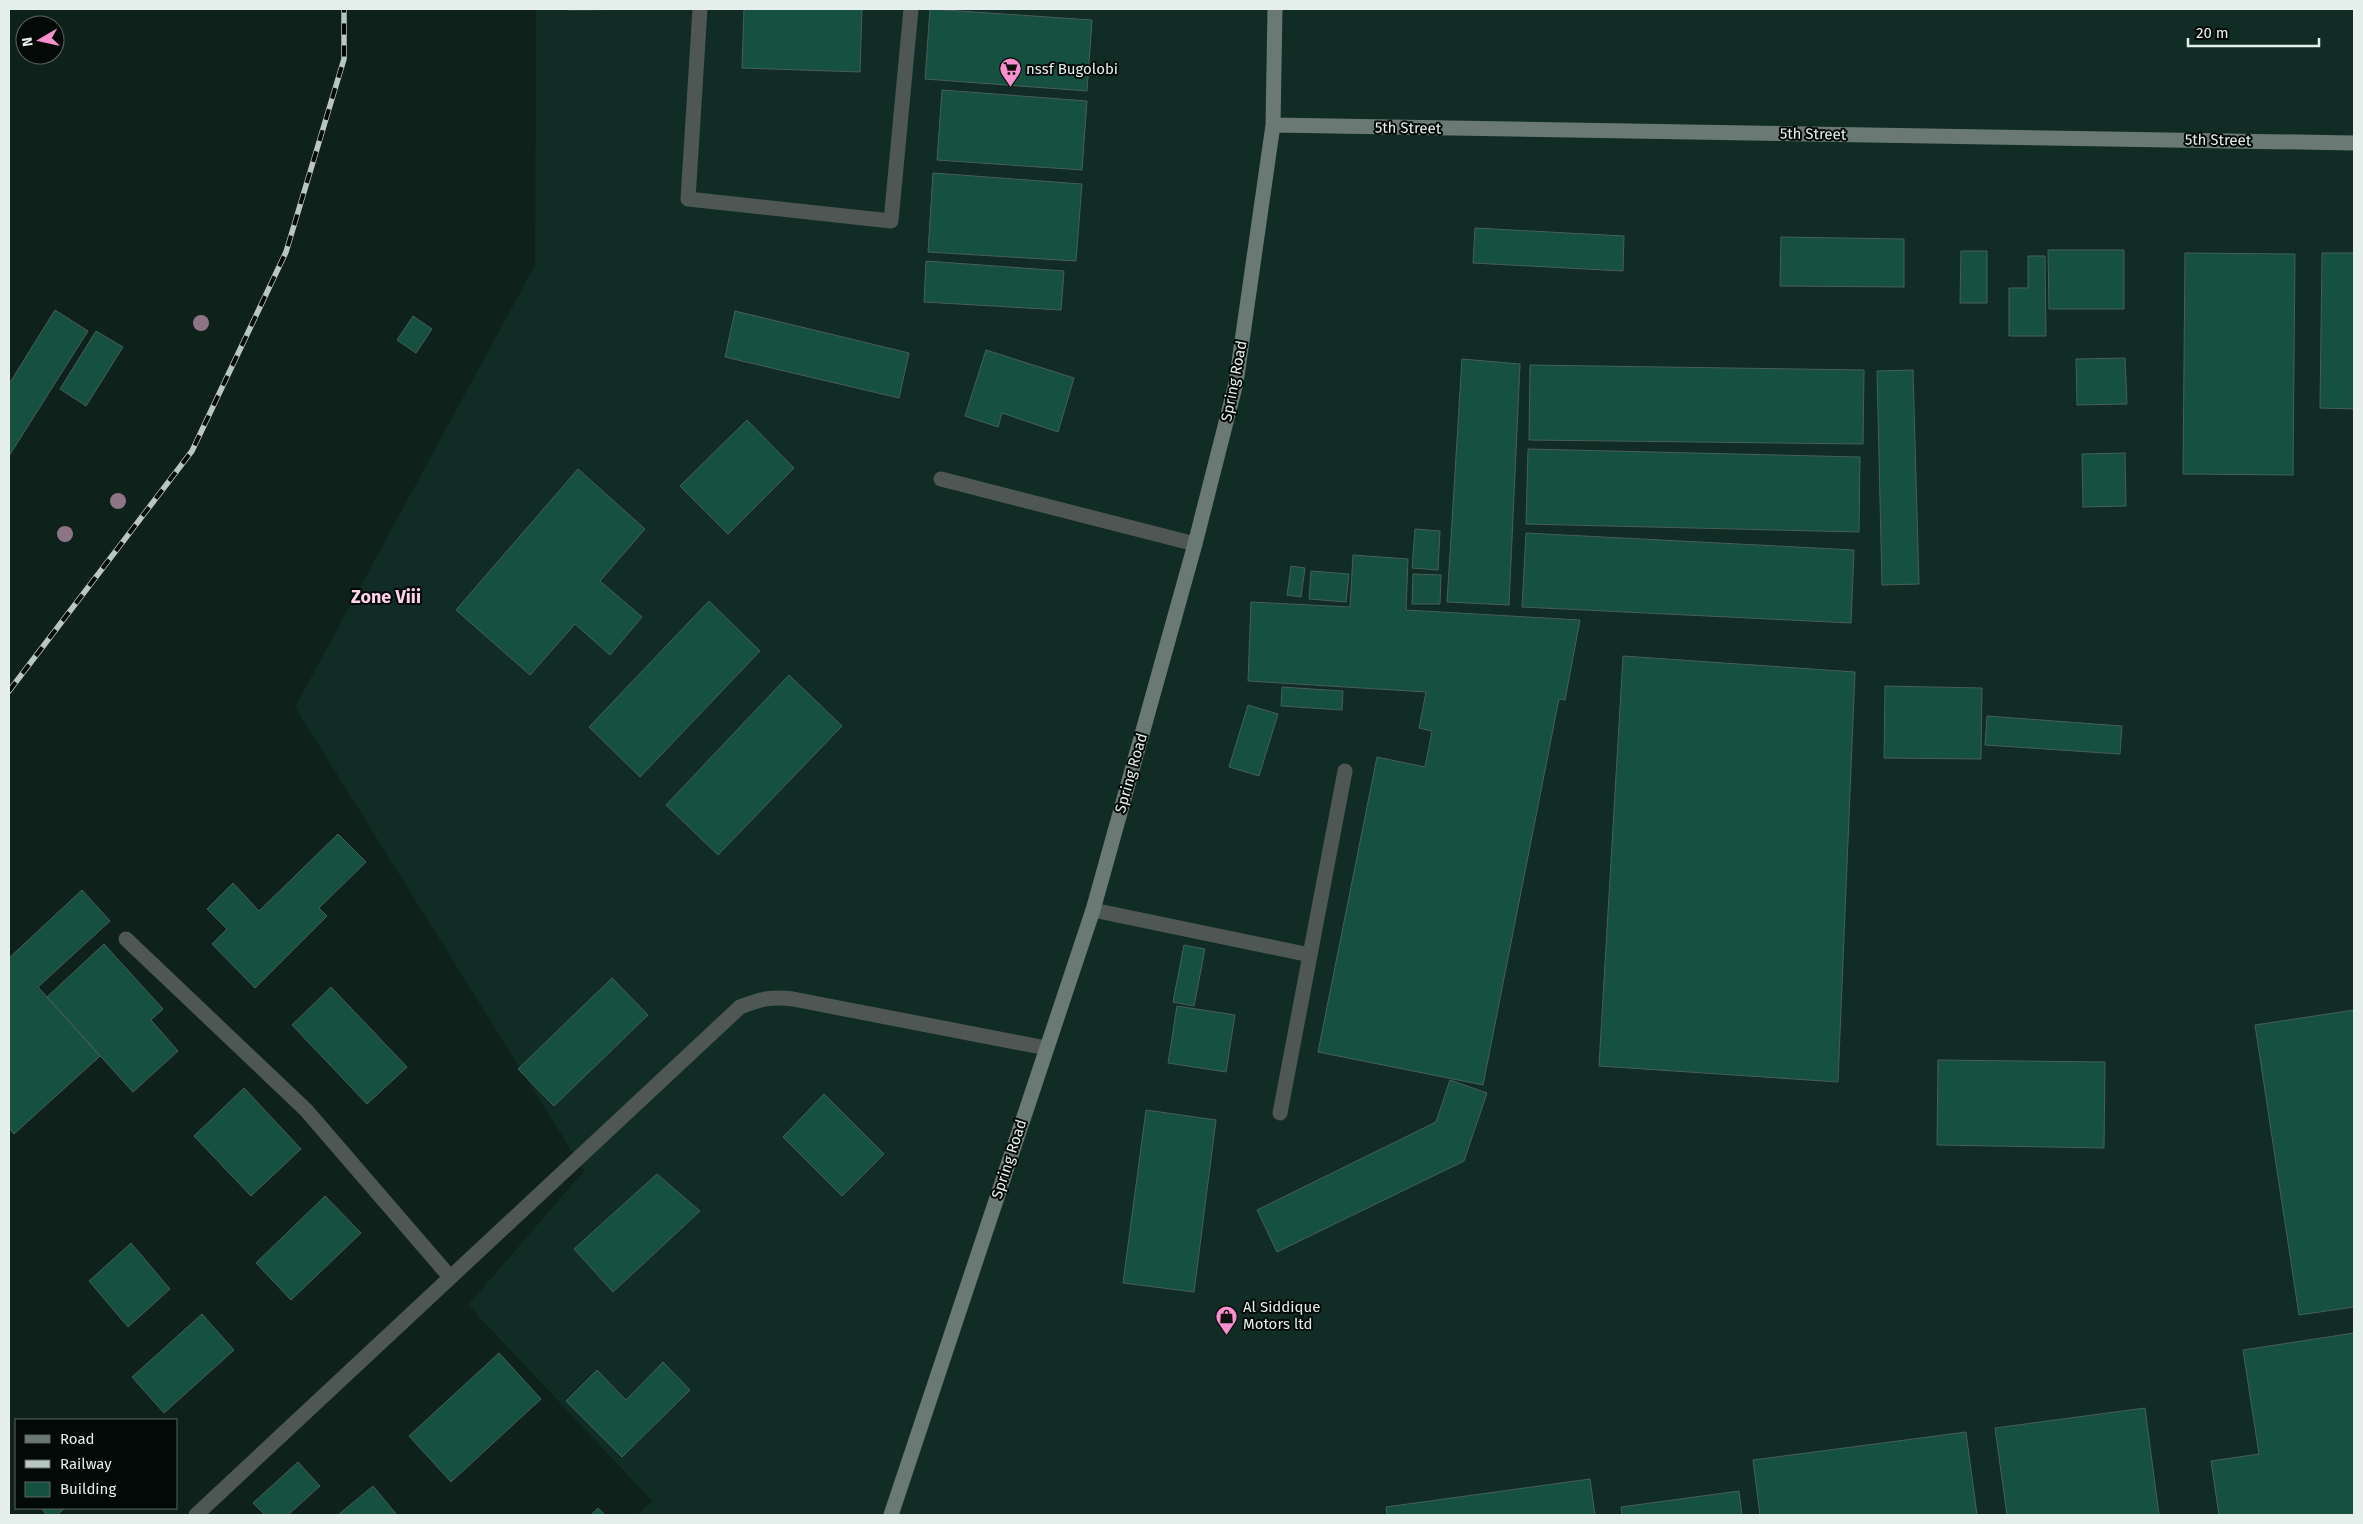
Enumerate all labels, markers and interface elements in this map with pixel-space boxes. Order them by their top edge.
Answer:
north arrow [15,15,65,65]
scale bar [2188,15,2319,47]
text: 20 m [2196,24,2229,42]
text: N [19,36,37,48]
supermarket icon: nssf Bugolobi [998,57,1022,88]
place label: nssf Bugolobi [1026,60,1118,78]
street label: 5th Street [1375,118,1442,138]
street label: 5th Street [1780,124,1847,144]
street label: 5th Street [2185,130,2252,150]
street label: Spring Road [1217,339,1251,423]
district label: Zone Viii [351,586,421,608]
street label: Spring Road [1111,731,1151,815]
street label: Spring Road [988,1117,1030,1201]
place label: Al Siddique Motors ltd [1243,1298,1320,1333]
shop icon: Al Siddique Motors ltd [1215,1304,1239,1335]
legend [15,1419,178,1509]
text: Road [60,1430,95,1448]
text: Railway [60,1455,112,1473]
text: Building [60,1480,116,1498]

